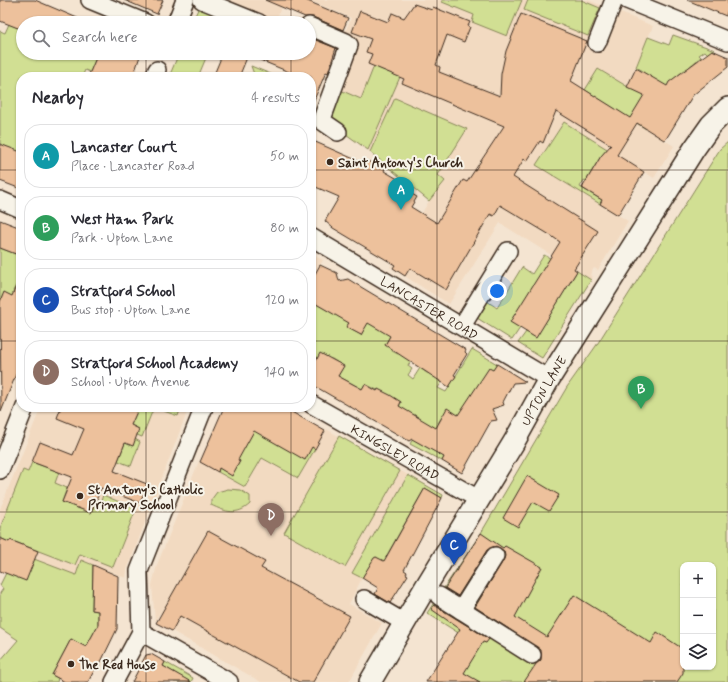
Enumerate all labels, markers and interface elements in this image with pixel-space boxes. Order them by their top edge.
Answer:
search box [16,16,316,60]
icon: search [30,27,52,49]
text: Search here [62,28,138,48]
text: Nearby [32,87,84,109]
text: 4 results [251,90,300,107]
text: Lancaster Court [71,138,177,158]
text: A [42,148,50,165]
text: 50 m [270,148,299,165]
place label: Saint Antony's Church [338,155,463,172]
marker: Saint Antony's Church [325,157,335,167]
text: Place · Lancaster Road [71,158,195,175]
pin: A [388,177,414,210]
text: West Ham Park [71,210,174,230]
text: B [42,220,50,237]
text: 80 m [270,220,299,237]
text: Park · Upton Lane [71,230,173,247]
street label: LANCASTER ROAD [377,273,481,345]
your location [487,281,507,301]
text: Stratford School [71,282,176,302]
text: C [41,292,51,309]
text: 120 m [265,292,299,309]
text: Bus stop · Upton Lane [71,302,190,319]
street label: UPTON LANE [518,353,572,429]
text: Stratford School Academy [71,354,238,374]
text: D [42,364,50,381]
text: 140 m [264,364,299,381]
text: School · Upton Avenue [71,374,190,391]
pin: B [628,376,654,409]
street label: KINGSLEY ROAD [347,421,442,485]
place label: St Antony's Catholic Primary School [88,482,204,514]
marker: St Antony's Catholic Primary School [75,491,85,501]
pin: D [258,503,284,536]
pin: C [441,532,467,565]
map controls [680,562,716,670]
button: + [680,562,716,598]
button: − [680,598,716,634]
button: layers [680,634,716,670]
place label: The Red House [79,657,156,674]
marker: The Red House [66,659,76,669]

